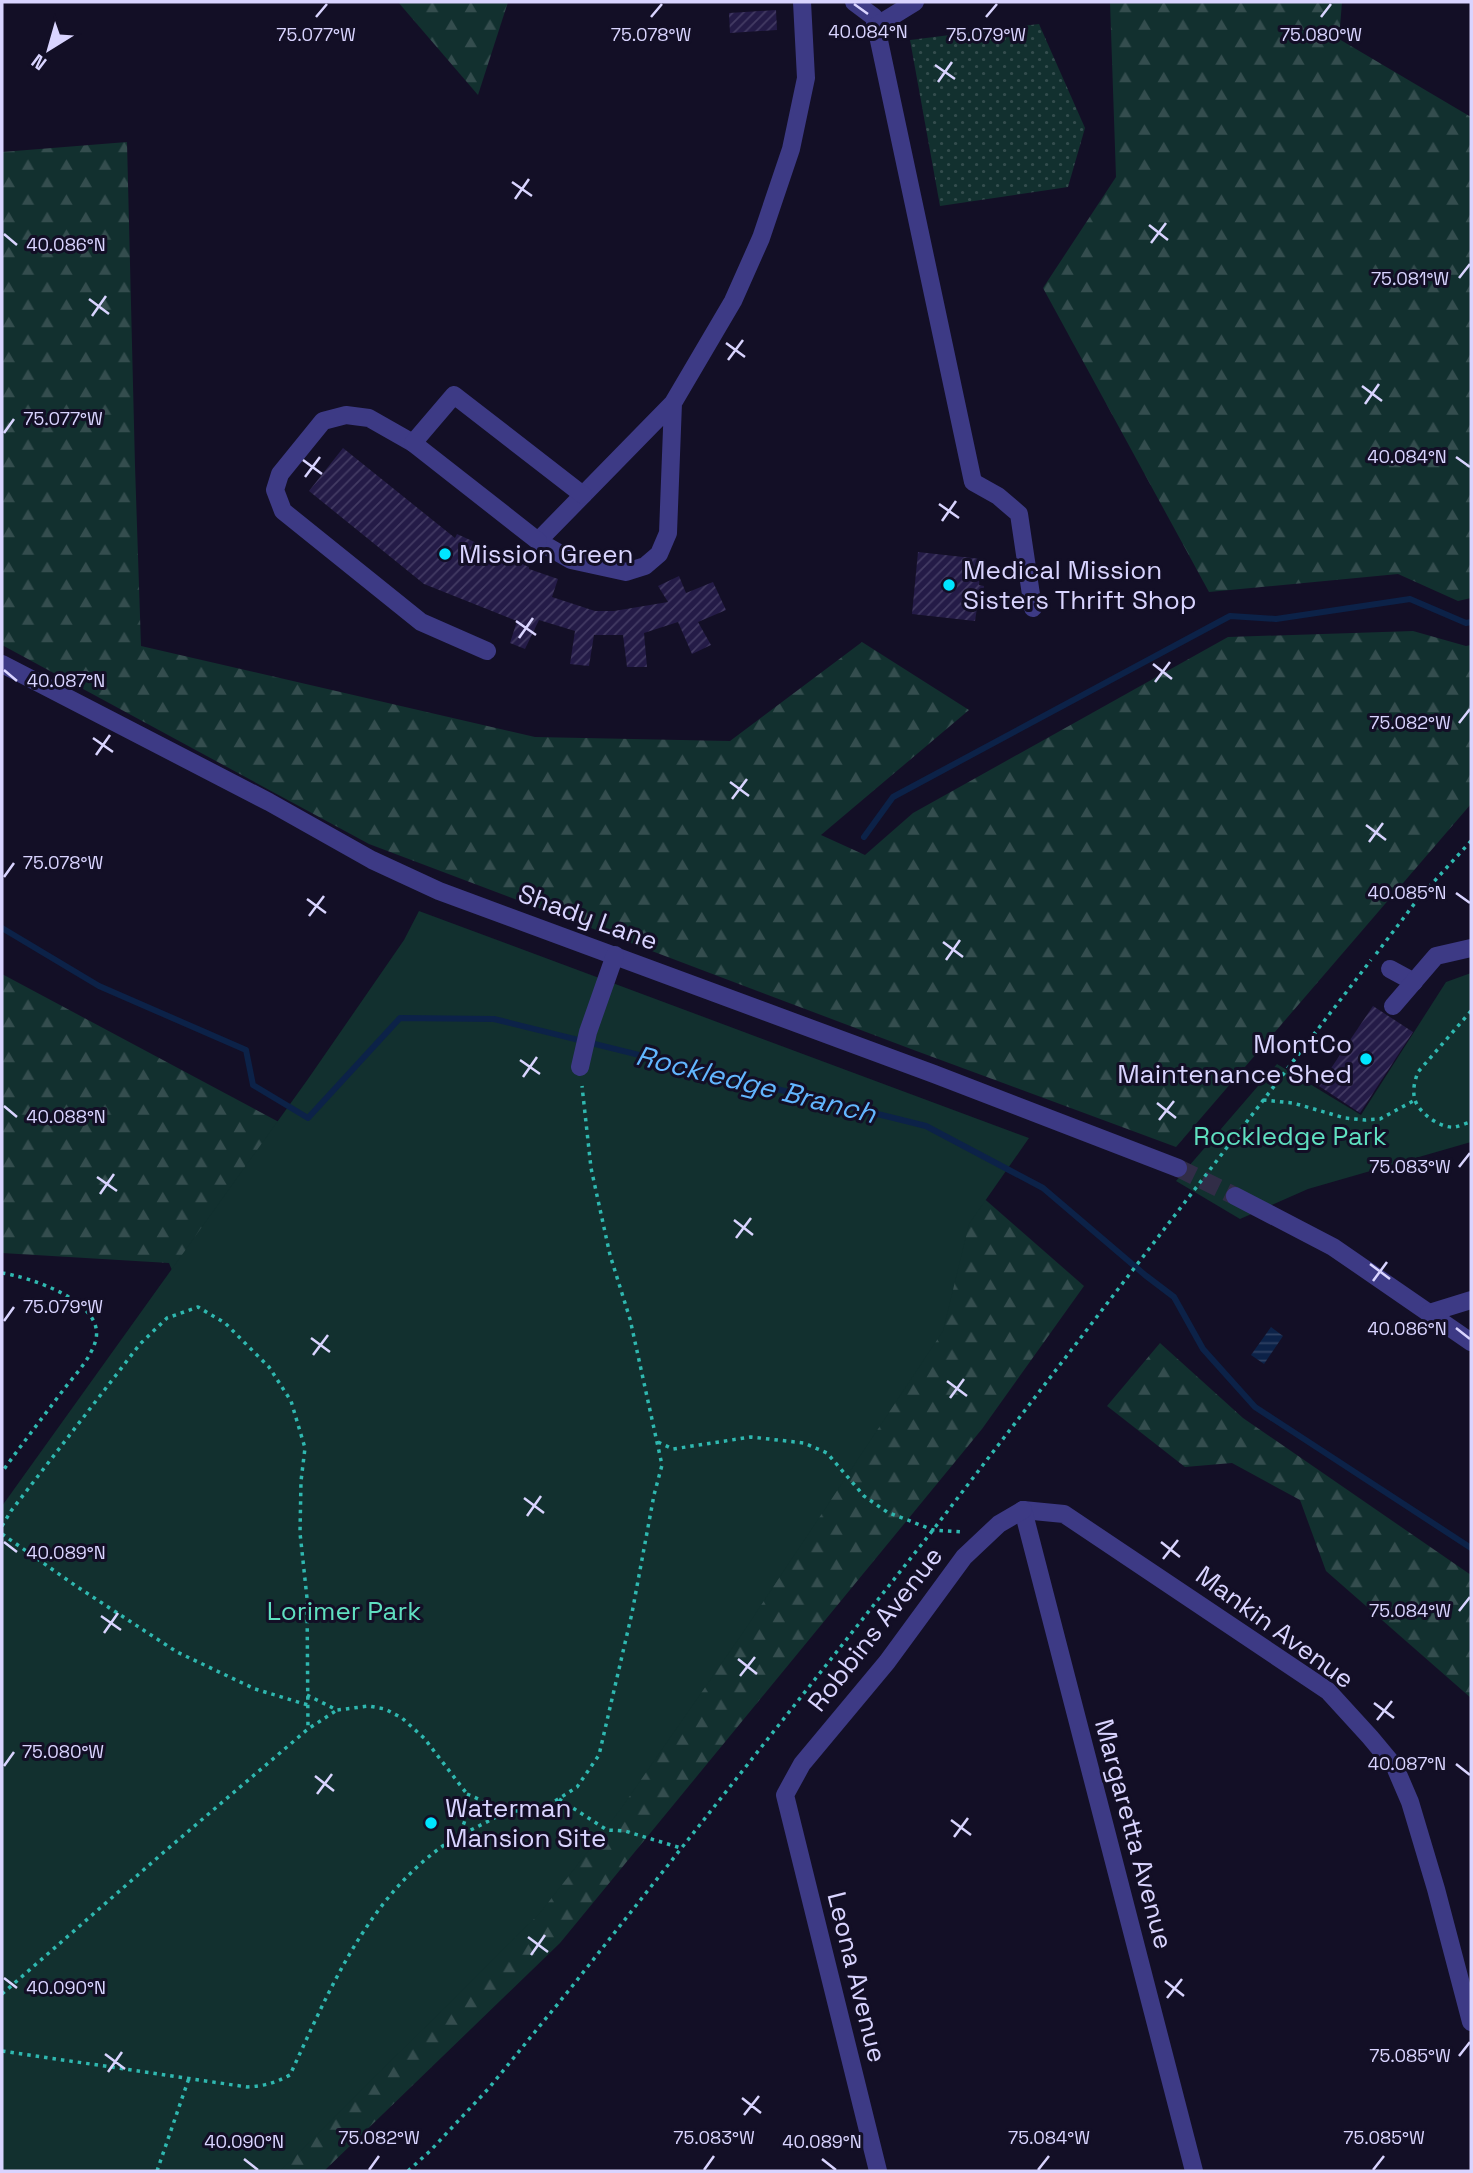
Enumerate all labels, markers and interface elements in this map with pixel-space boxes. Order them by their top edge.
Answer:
north arrow [14,14,84,84]
text: 40.084°N [828,20,908,43]
text: 75.077°W [276,23,356,46]
text: 75.078°W [611,23,691,46]
text: 75.079°W [946,23,1026,46]
text: 75.080°W [1280,23,1362,46]
text: N [26,48,52,76]
text: 40.086°N [26,233,106,256]
text: 75.081°W [1371,267,1449,290]
text: 75.077°W [23,407,103,430]
text: 40.084°N [1367,445,1447,468]
place label: Mission Green [459,537,634,571]
marker: Mission Green [437,546,453,562]
place label: Medical Mission Sisters Thrift Shop [963,553,1197,617]
marker: Medical Mission Sisters Thrift Shop [941,577,957,593]
text: 40.087°N [27,669,105,692]
text: 75.082°W [1369,711,1451,734]
text: 75.078°W [23,851,103,874]
street label: Shady Lane [513,876,663,958]
text: 40.085°N [1367,881,1447,904]
place label: MontCo Maintenance Shed [1117,1027,1352,1091]
water label: Rockledge Branch [632,1037,880,1131]
marker: MontCo Maintenance Shed [1358,1051,1374,1067]
text: 40.088°N [26,1105,106,1128]
park label: Rockledge Park [1193,1119,1387,1153]
text: 75.083°W [1369,1155,1451,1178]
text: 75.079°W [23,1295,103,1318]
text: 40.086°N [1367,1317,1447,1340]
street label: Robbins Avenue [800,1540,950,1718]
text: 40.089°N [26,1541,106,1564]
street label: Mankin Avenue [1189,1558,1361,1696]
park label: Lorimer Park [267,1594,421,1628]
text: 75.084°W [1369,1599,1451,1622]
street label: Margaretta Avenue [1087,1715,1181,1953]
text: 75.080°W [22,1740,104,1763]
text: 40.087°N [1368,1752,1446,1775]
place label: Waterman Mansion Site [445,1791,606,1855]
marker: Waterman Mansion Site [423,1815,439,1831]
street label: Leona Avenue [819,1888,895,2066]
text: 40.090°N [26,1976,106,1999]
text: 75.085°W [1369,2044,1451,2067]
text: 75.082°W [338,2126,420,2149]
text: 75.083°W [673,2126,755,2149]
text: 75.084°W [1008,2126,1090,2149]
text: 75.085°W [1343,2126,1425,2149]
text: 40.090°N [204,2130,284,2153]
text: 40.089°N [782,2130,862,2153]

